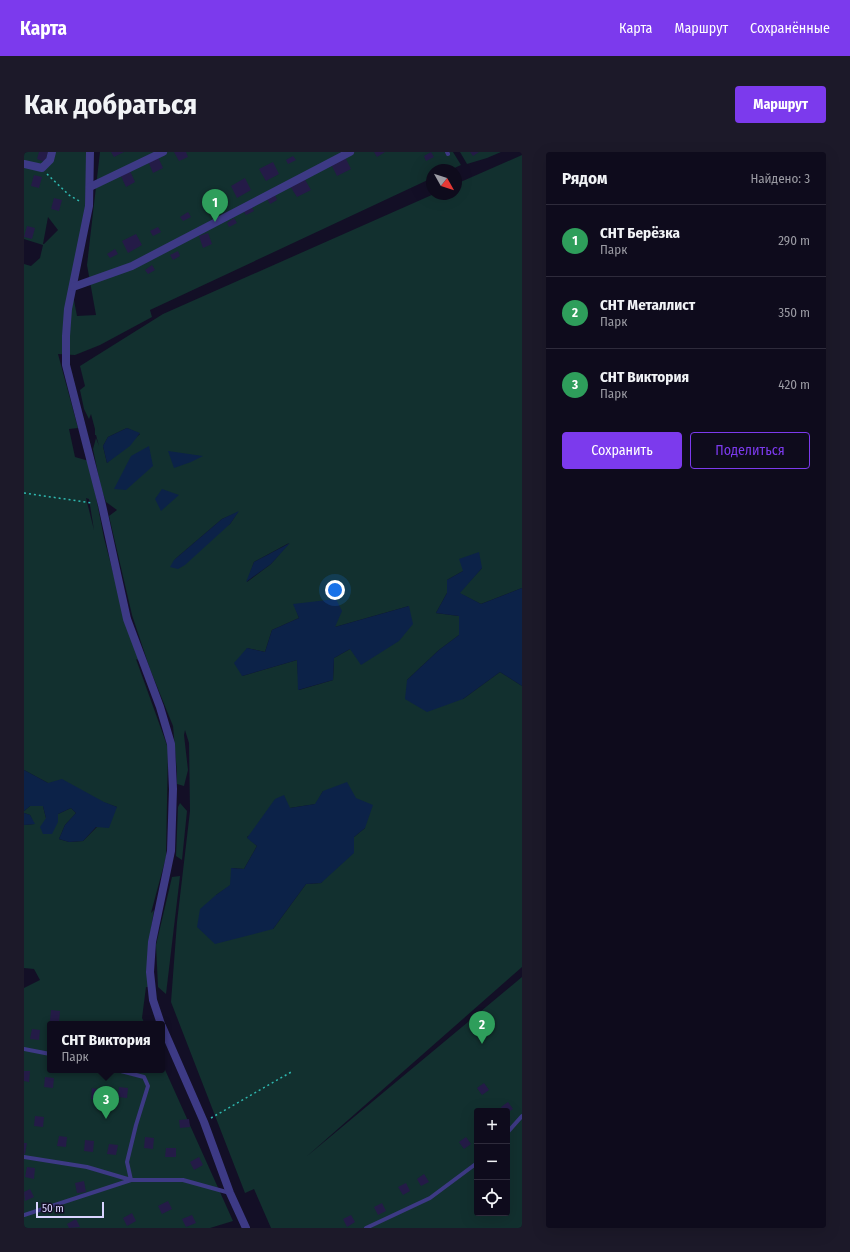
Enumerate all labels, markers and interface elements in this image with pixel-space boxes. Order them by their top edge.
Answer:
text: Карта [20,17,67,40]
text: Карта [619,20,652,37]
text: Маршрут [674,20,728,37]
text: Сохранённые [750,20,830,37]
button: Маршрут [735,86,826,123]
text: Как добраться [24,88,197,121]
north arrow [426,164,462,200]
text: Рядом [562,168,607,189]
text: Найдено: 3 [750,171,810,186]
pin: 1 [202,189,228,222]
text: СНТ Берёзка [600,224,680,242]
text: 1 [572,233,578,248]
text: 290 m [778,233,810,248]
text: Парк [600,242,627,257]
text: СНТ Металлист [600,296,695,314]
text: 2 [572,305,578,320]
text: 350 m [778,305,810,320]
text: Парк [600,314,627,329]
text: СНТ Виктория [600,368,689,386]
text: 3 [572,377,578,392]
text: 420 m [778,377,810,392]
text: Парк [600,386,627,401]
button: Сохранить [562,432,682,469]
button: Поделиться [690,432,810,469]
your location [325,580,345,600]
pin: 2 [469,1011,495,1044]
popup [47,1021,165,1073]
text: СНТ Виктория [61,1031,151,1049]
text: Парк [61,1049,89,1064]
pin: 3 [93,1086,119,1119]
map controls [474,1108,510,1216]
button: + [474,1108,510,1144]
button: − [474,1144,510,1180]
button: locate [474,1180,510,1216]
scale bar [36,1200,104,1219]
text: 50 m [42,1202,64,1215]

